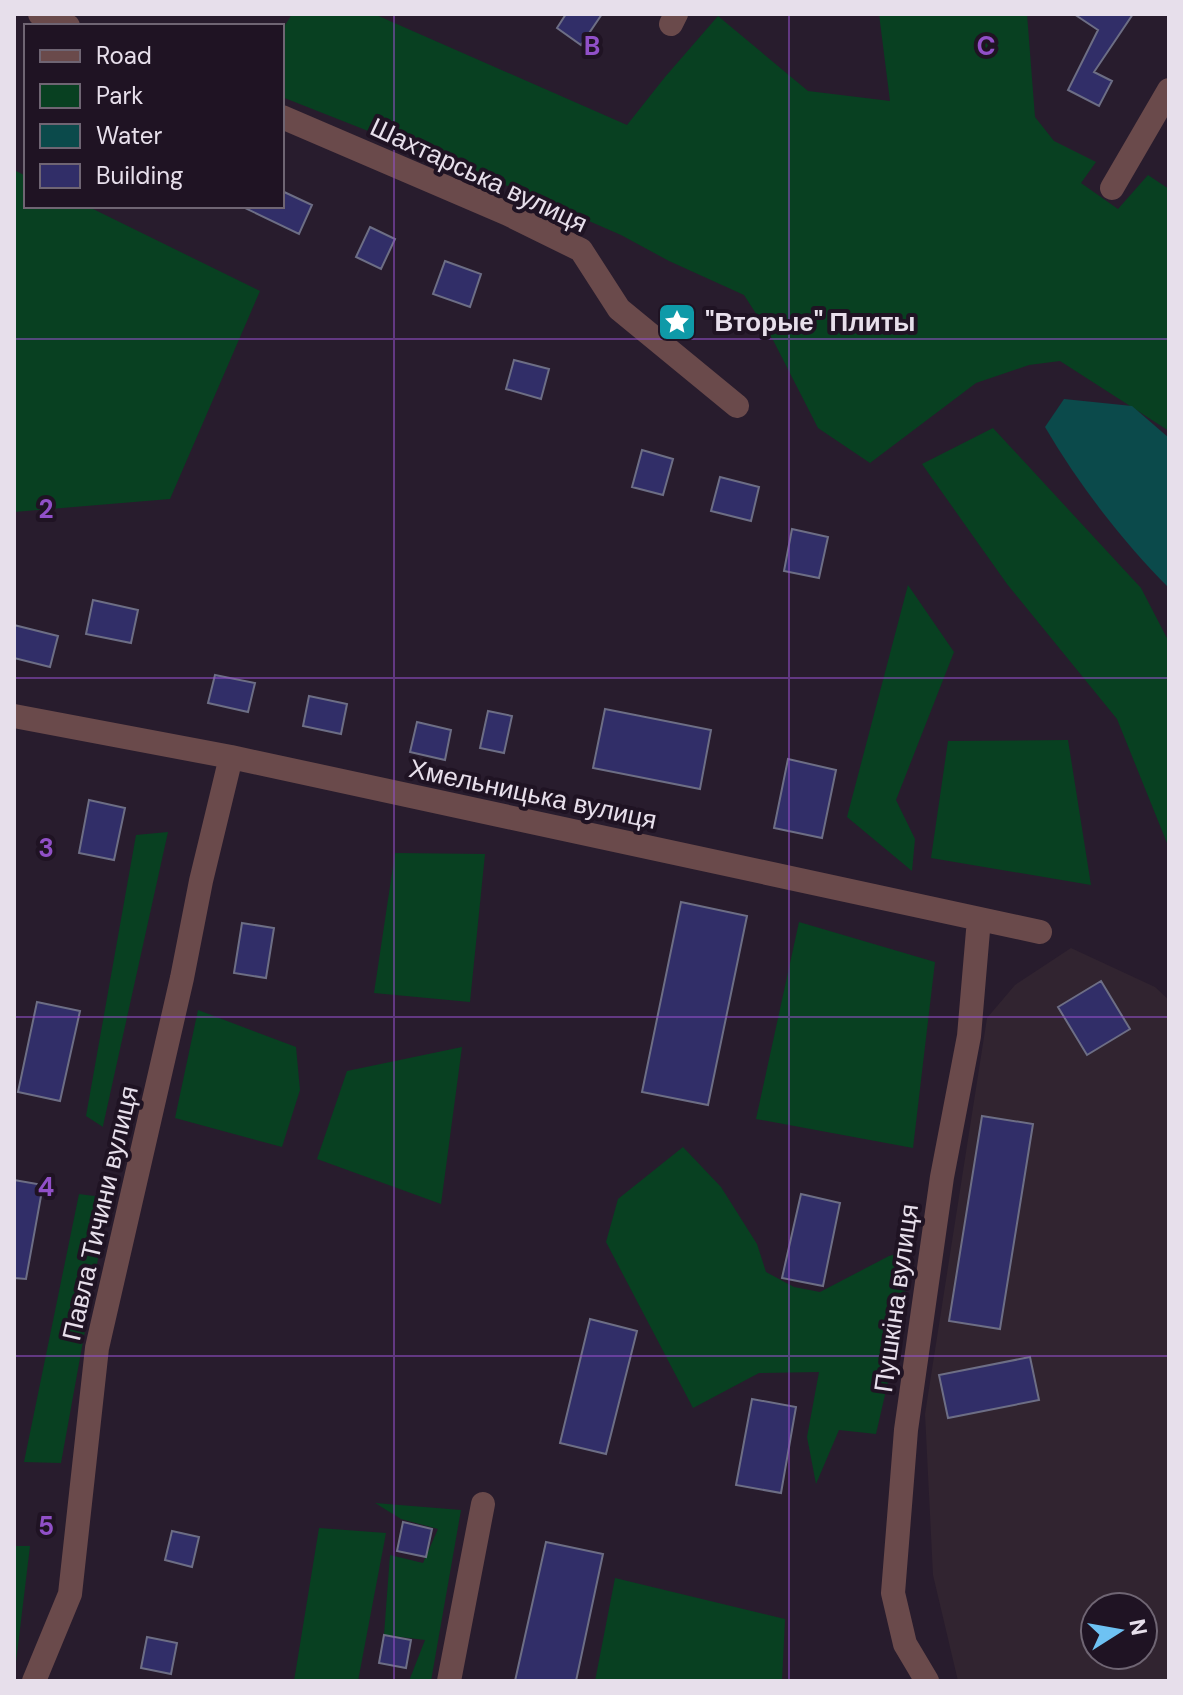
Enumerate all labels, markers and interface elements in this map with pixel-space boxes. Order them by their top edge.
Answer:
legend [24,24,284,208]
text: B [584,29,600,63]
text: C [976,29,996,63]
text: Road [96,40,152,71]
text: Park [96,80,143,111]
street label: Шахтарська вулиця [365,110,593,240]
text: Water [96,120,162,151]
text: Building [96,160,183,191]
place icon: "Вторые" Плиты [656,301,698,343]
place label: "Вторые" Плиты [705,305,916,339]
text: 2 [38,492,54,526]
street label: Хмельницька вулиця [406,751,660,837]
text: 3 [38,831,54,865]
street label: Павла Тичини вулиця [54,1082,146,1344]
text: 4 [38,1170,54,1204]
street label: Пушкіна вулиця [866,1202,926,1394]
text: 5 [38,1509,54,1543]
north arrow [1079,1591,1159,1671]
text: N [1122,1617,1154,1638]

